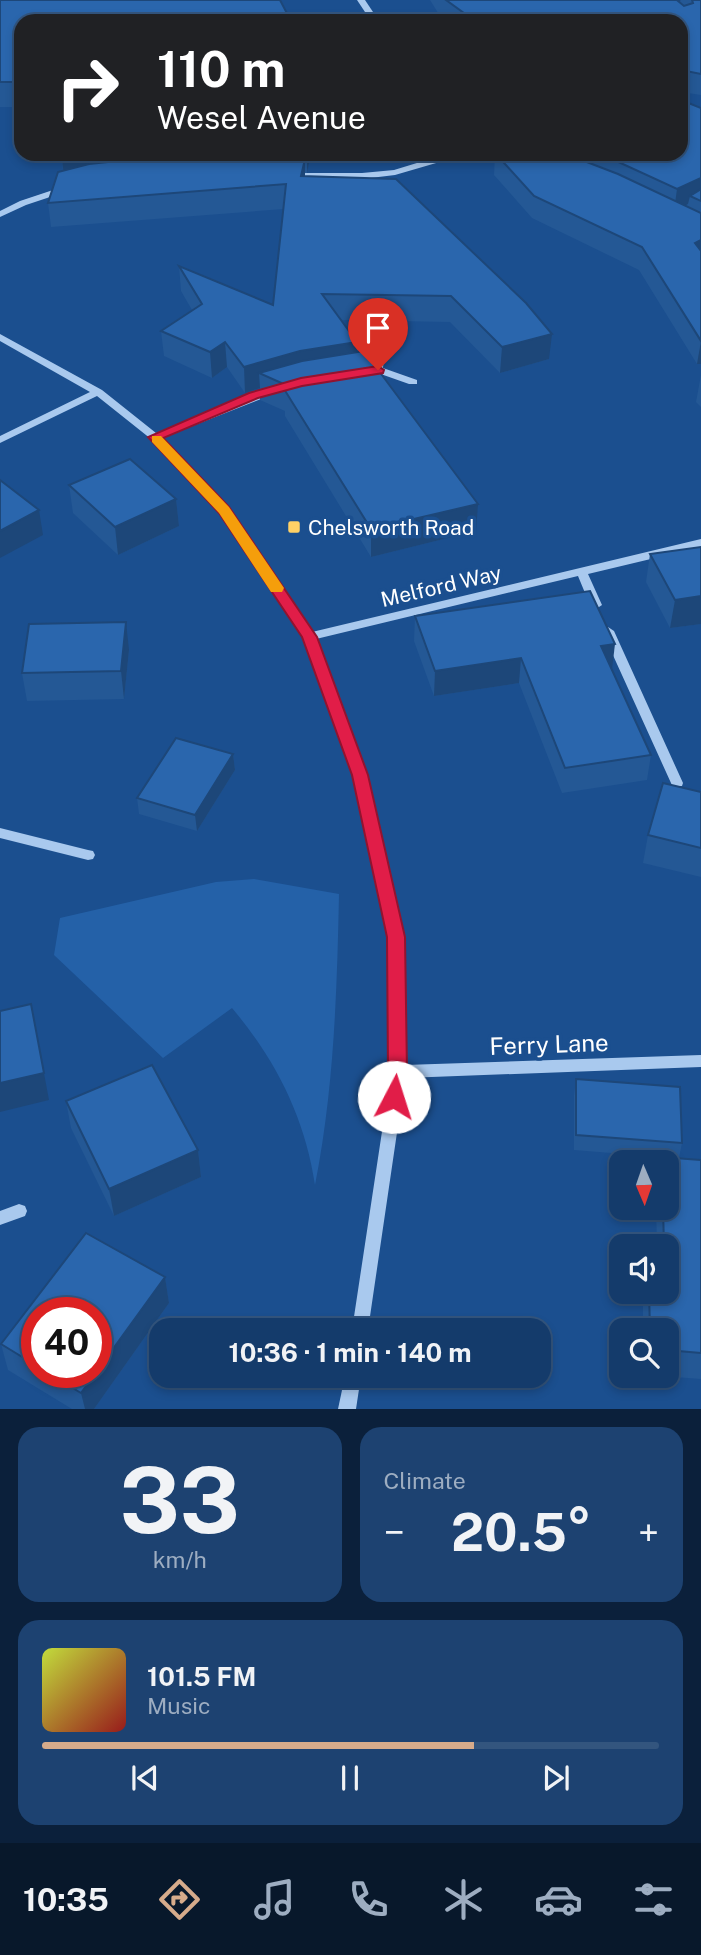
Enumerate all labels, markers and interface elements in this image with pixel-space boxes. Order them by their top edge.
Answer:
text: 110 m [157,40,285,98]
icon: right [42,42,133,133]
text: Wesel Avenue [157,99,366,136]
pin [348,298,408,370]
icon: arrive [359,309,397,347]
place label: Chelsworth Road [308,515,474,540]
marker: Chelsworth Road [286,519,302,535]
street label: Melford Way [378,560,504,612]
street label: Ferry Lane [489,1028,609,1060]
position arrow [357,1060,431,1134]
north arrow [609,1150,679,1220]
map controls [609,1150,679,1388]
button: sound [609,1234,679,1304]
speed limit sign: 40 [21,1297,112,1388]
button: search [609,1318,679,1388]
text: 10:36 · 1 min · 140 m [229,1337,471,1368]
text: 33 [119,1447,240,1553]
text: Climate [384,1467,466,1494]
text: 20.5° [451,1502,591,1563]
text: − [384,1510,405,1555]
text: + [638,1510,659,1555]
text: km/h [153,1546,207,1573]
text: 101.5 FM [147,1661,256,1692]
text: Music [147,1692,211,1719]
icon: previous [126,1759,164,1797]
icon: pause [331,1759,369,1797]
icon: next [537,1759,575,1797]
icon: directions [155,1875,204,1924]
icon: music [250,1875,299,1924]
icon: phone [344,1875,393,1924]
icon: climate [439,1875,488,1924]
icon: car [534,1875,583,1924]
icon: filters [629,1875,678,1924]
text: 10:35 [23,1881,109,1918]

